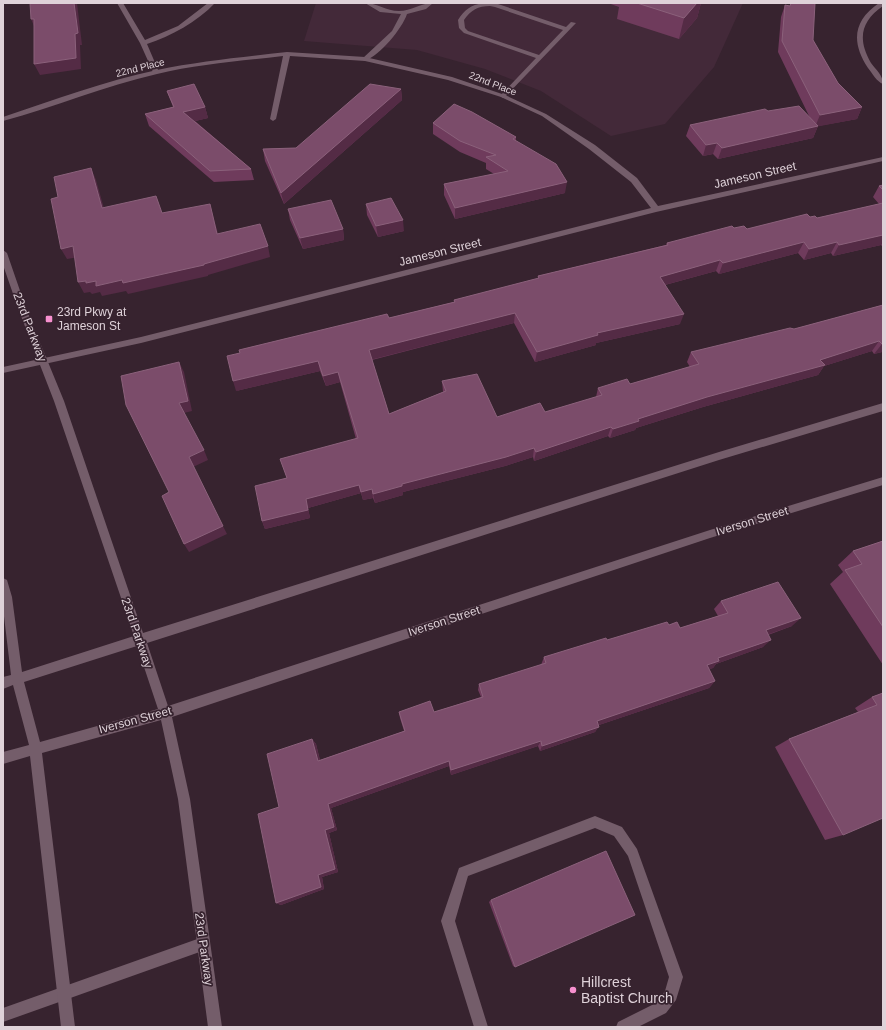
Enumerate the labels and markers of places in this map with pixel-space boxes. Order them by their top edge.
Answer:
place label: 23rd Pkwy at Jameson St [57,305,127,333]
marker: 23rd Pkwy at Jameson St [44,314,54,324]
place label: Hillcrest Baptist Church [581,974,673,1006]
marker: Hillcrest Baptist Church [568,985,578,995]

